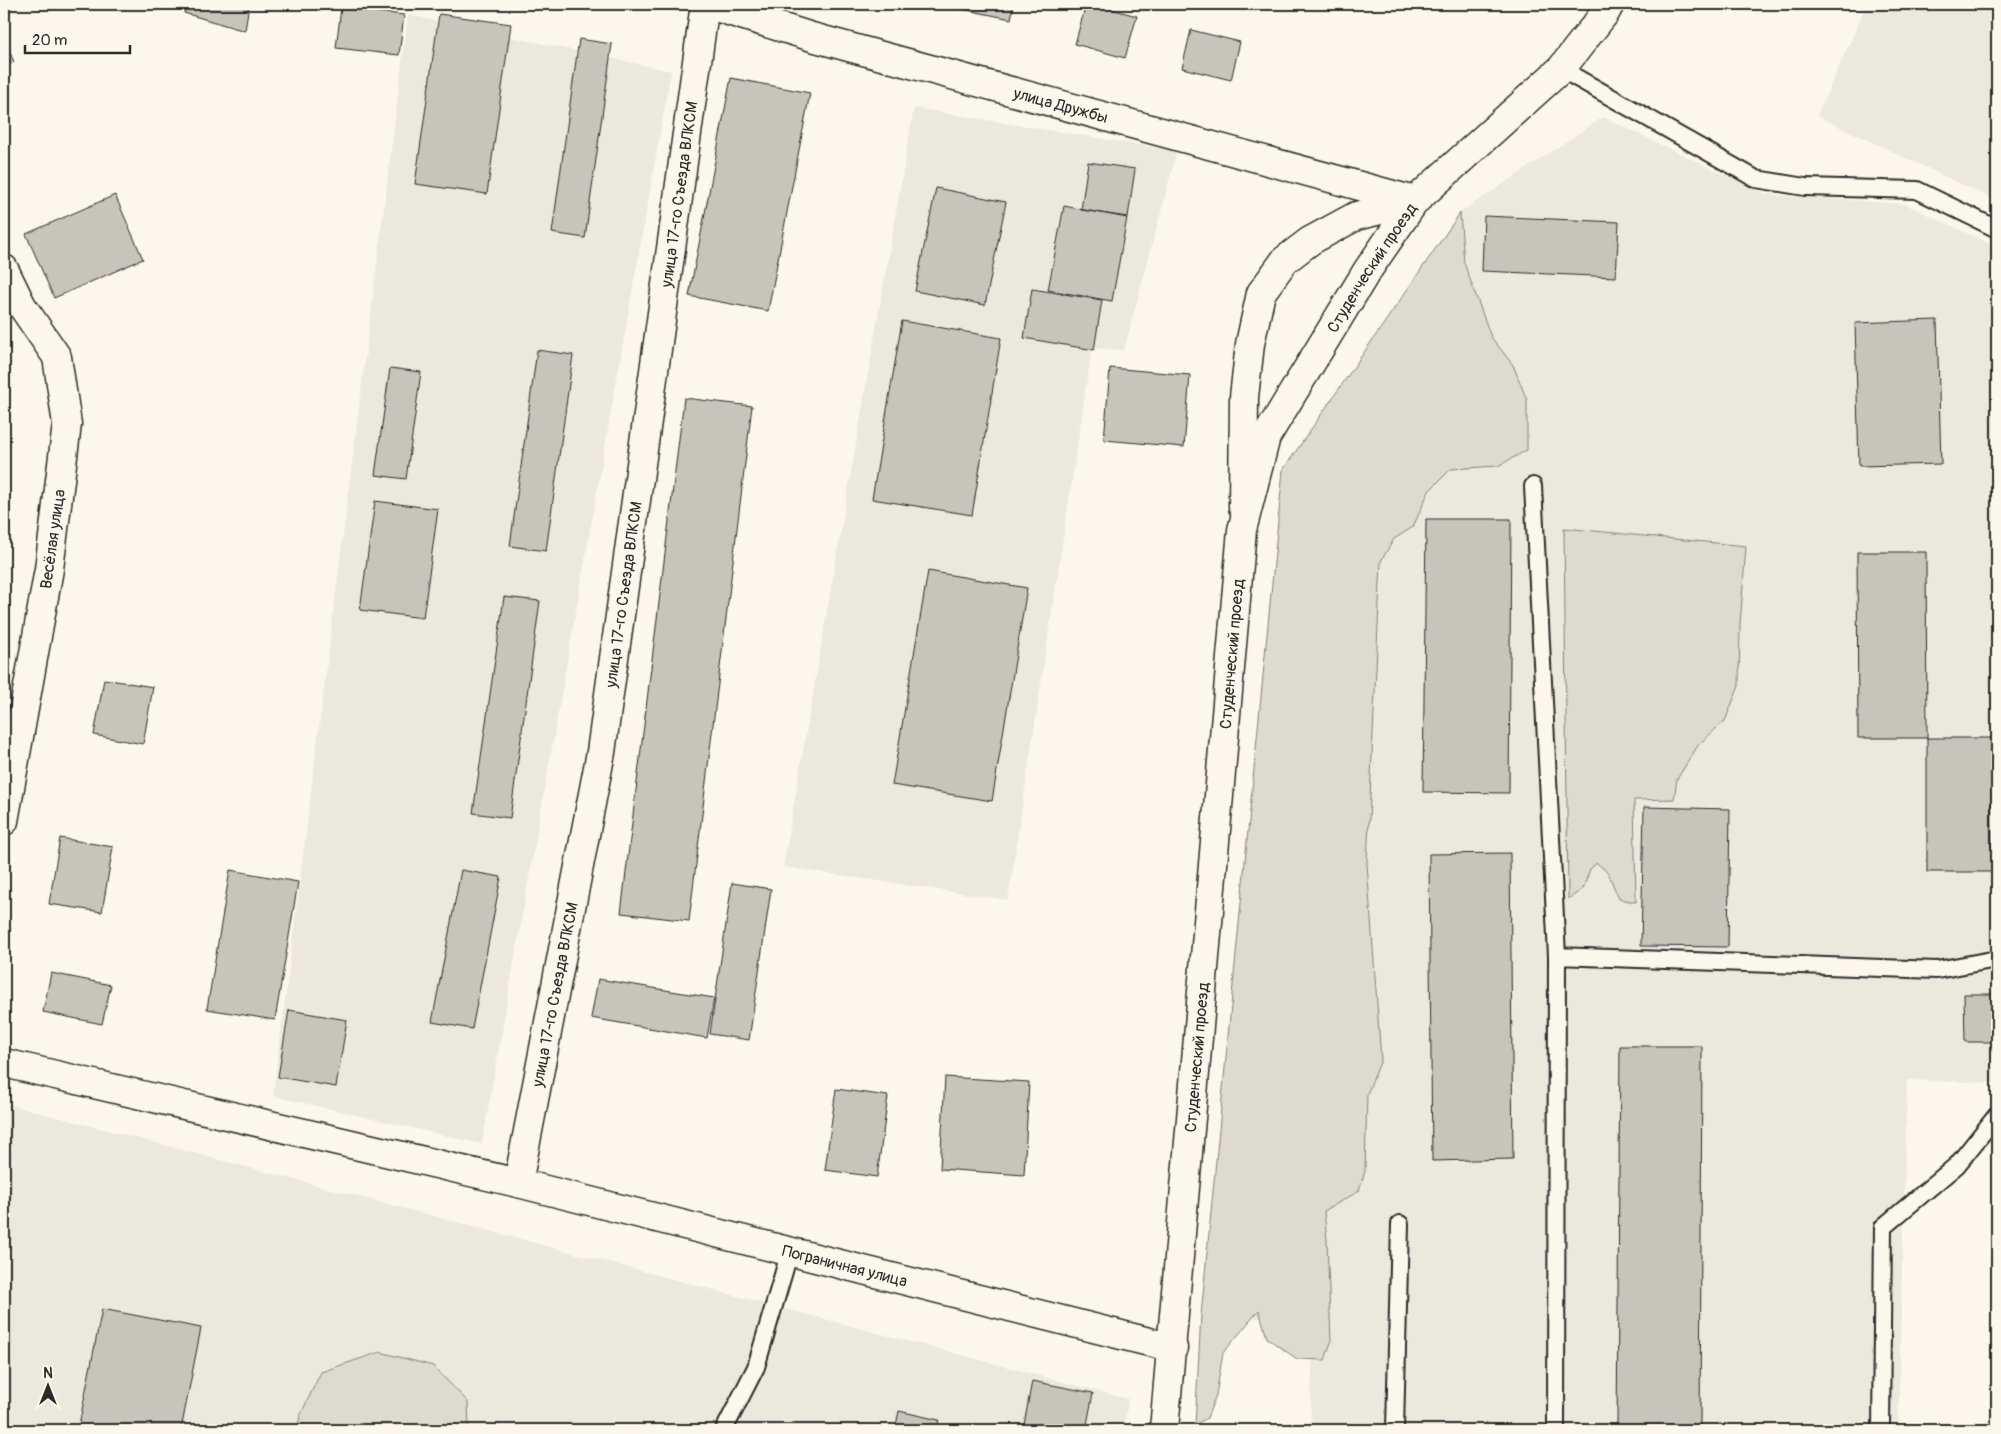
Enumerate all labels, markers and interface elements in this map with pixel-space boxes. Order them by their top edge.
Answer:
scale bar [25,22,130,54]
text: 20 m [32,31,67,50]
street label: улица Дружбы [1010,83,1110,128]
street label: улица 17-го Съезда ВЛКСМ [657,100,702,290]
street label: Студенческий проезд [1323,199,1422,336]
street label: Весёлая улица [36,488,70,590]
street label: улица 17-го Съезда ВЛКСМ [601,500,647,690]
street label: Студенческий проезд [1216,578,1249,730]
street label: улица 17-го Съезда ВЛКСМ [528,901,583,1090]
street label: Студенческий проезд [1181,981,1214,1133]
street label: Пограничная улица [780,1241,909,1292]
north arrow [22,1362,72,1412]
text: N [43,1365,53,1382]

